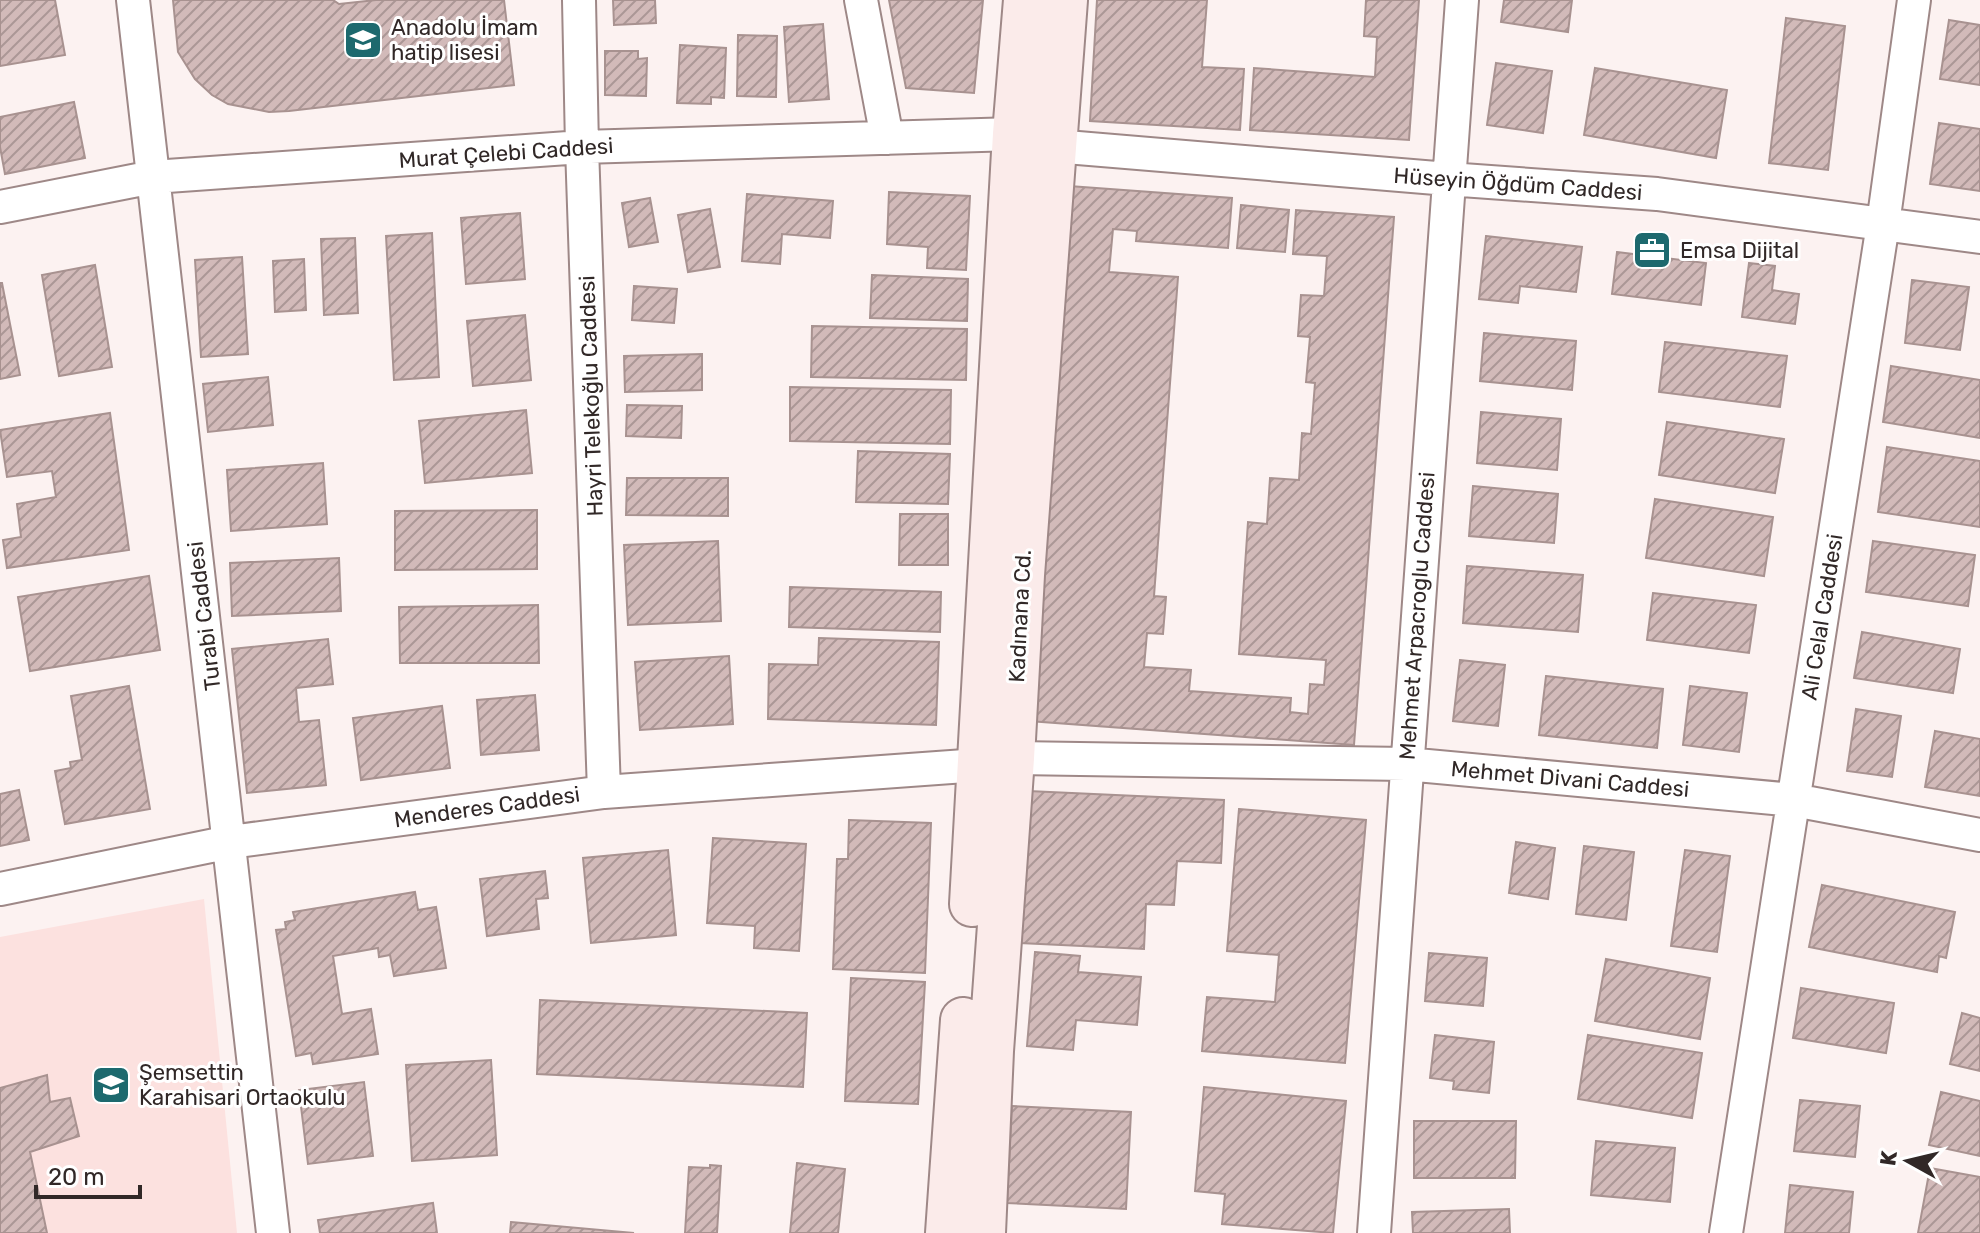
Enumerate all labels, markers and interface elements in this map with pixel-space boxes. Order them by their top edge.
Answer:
place label: Anadolu İmam hatip lisesi [391,14,538,66]
school or university icon: Anadolu İmam hatip lisesi [342,19,384,61]
street label: Murat Çelebi Caddesi [398,132,614,174]
street label: Hüseyin Öğdüm Caddesi [1393,162,1643,206]
office icon: Emsa Dijital [1631,229,1673,271]
place label: Emsa Dijital [1680,237,1799,264]
street label: Hayri Telekoğlu Caddesi [573,275,609,517]
street label: Mehmet Arpacroglu Caddesi [1393,471,1441,761]
street label: Ali Celal Caddesi [1796,532,1848,702]
street label: Turabi Caddesi [181,540,227,692]
street label: Kadınana Cd. [1003,549,1037,683]
street label: Mehmet Divani Caddesi [1450,755,1690,803]
street label: Menderes Caddesi [392,781,582,833]
place label: Şemsettin Karahisari Ortaokulu [139,1059,346,1111]
school or university icon: Şemsettin Karahisari Ortaokulu [90,1064,132,1106]
north arrow [1868,1121,1948,1201]
scale bar [36,1149,140,1199]
text: K [1874,1149,1903,1167]
text: 20 m [48,1163,105,1191]

